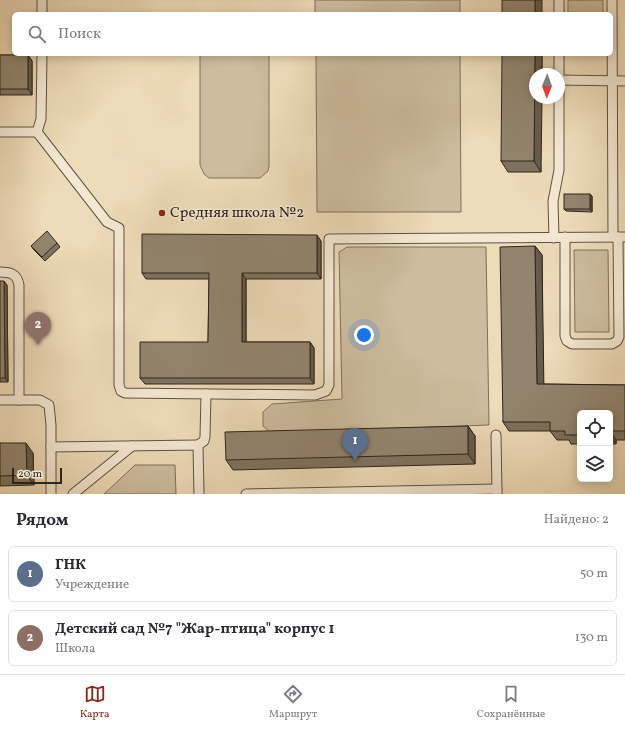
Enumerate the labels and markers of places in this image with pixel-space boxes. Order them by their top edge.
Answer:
place label: Средняя школа №2 [170,203,304,224]
marker: Средняя школа №2 [157,208,167,218]
pin: 2 [25,312,51,345]
pin: 1 [342,428,368,461]

